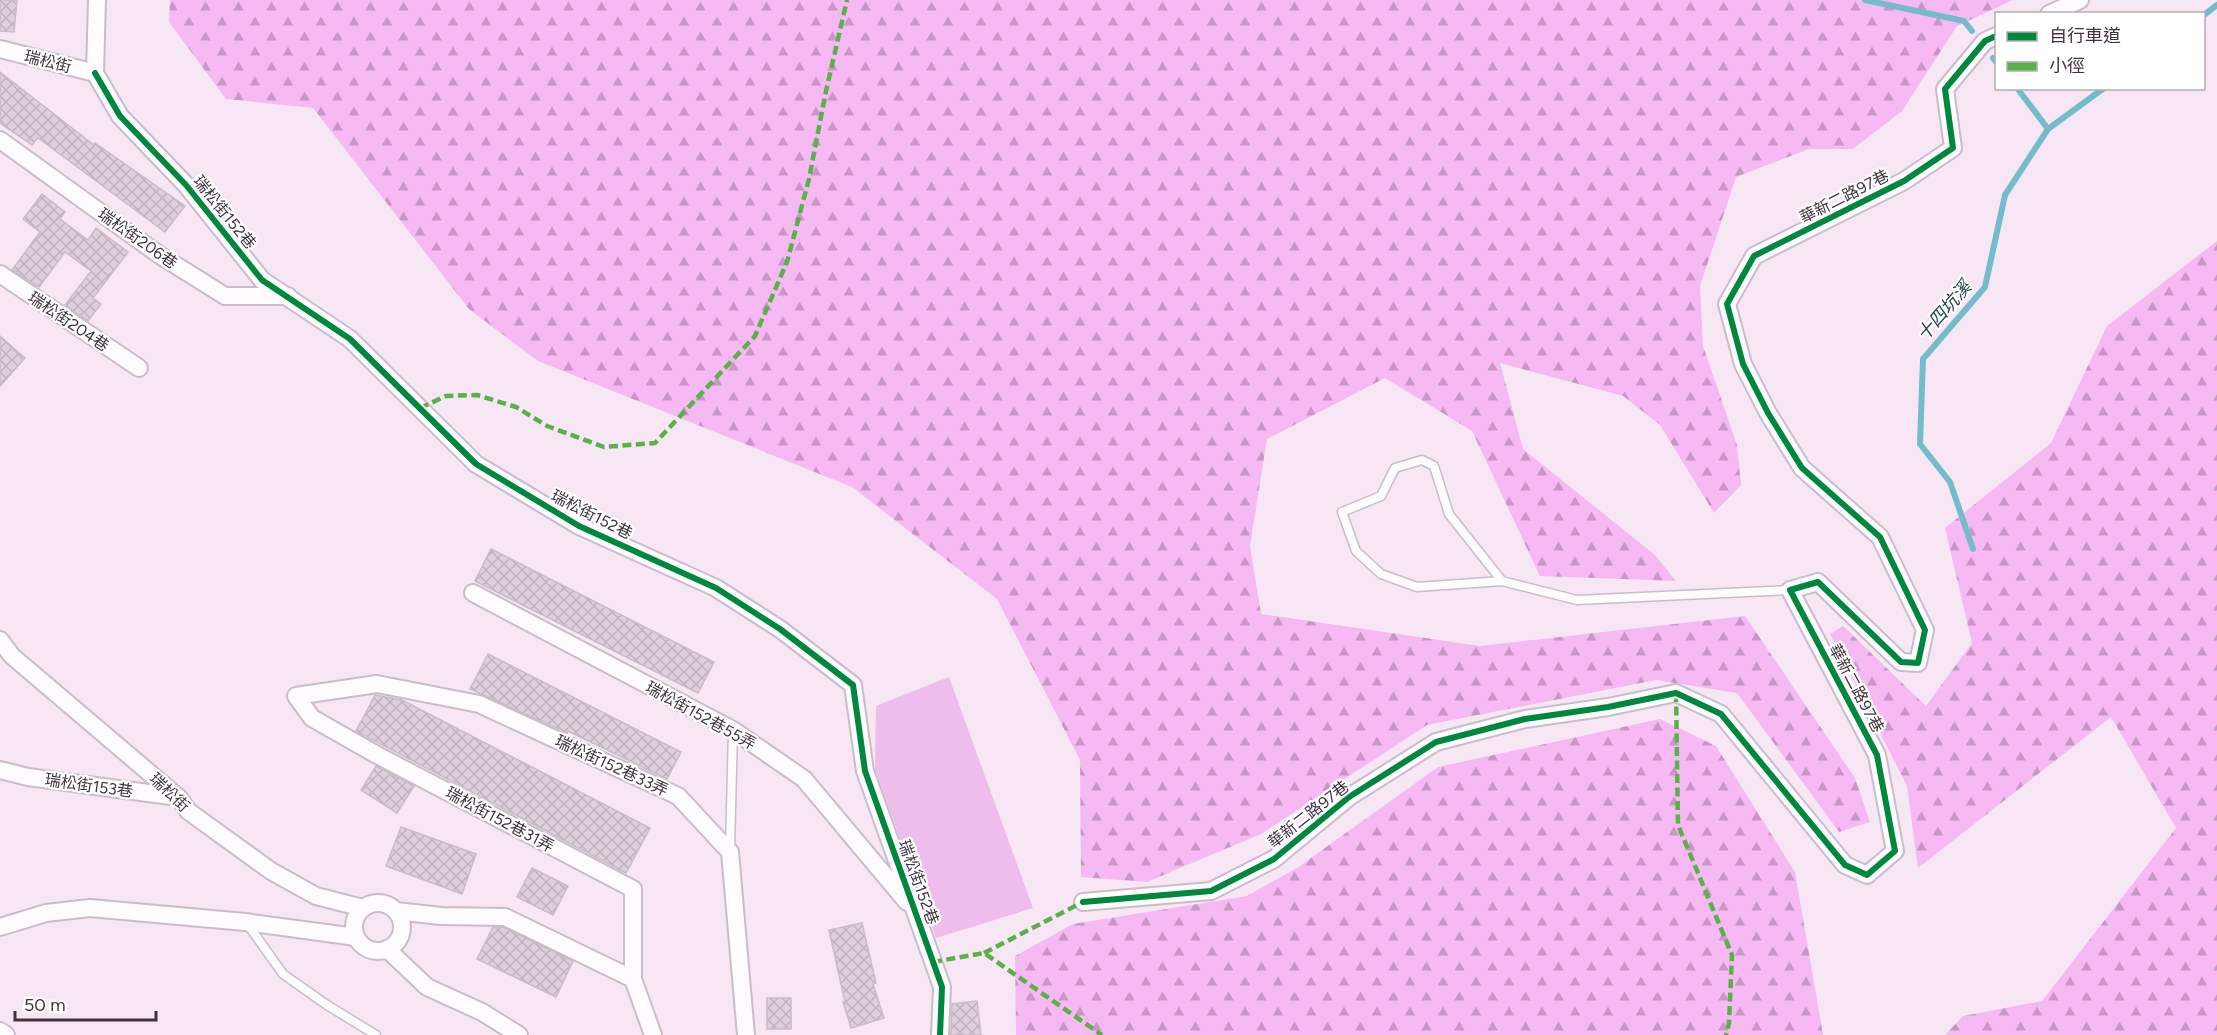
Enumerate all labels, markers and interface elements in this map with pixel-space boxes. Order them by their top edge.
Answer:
legend [1995,12,2205,90]
text: 自行車道 [2049,25,2121,47]
street label: 瑞松街 [22,46,73,77]
text: 小徑 [2049,55,2085,77]
street label: 華新二路97巷 [1796,166,1892,227]
street label: 瑞松街152巷 [189,172,260,253]
street label: 瑞松街206巷 [94,204,181,273]
water label: 十四坑溪 [1912,274,1978,345]
street label: 瑞松街204巷 [25,287,113,355]
street label: 瑞松街152巷 [548,486,636,543]
street label: 華新二路97巷 [1825,641,1888,736]
street label: 瑞松街152巷55弄 [642,677,759,754]
street label: 瑞松街152巷33弄 [552,731,671,800]
street label: 瑞松街 [146,769,194,816]
street label: 瑞松街153巷 [44,770,134,801]
street label: 華新二路97巷 [1264,777,1353,852]
street label: 瑞松街152巷31弄 [442,783,557,856]
street label: 瑞松街152巷 [894,837,943,927]
scale bar [15,984,156,1022]
text: 50 m [24,994,66,1016]

